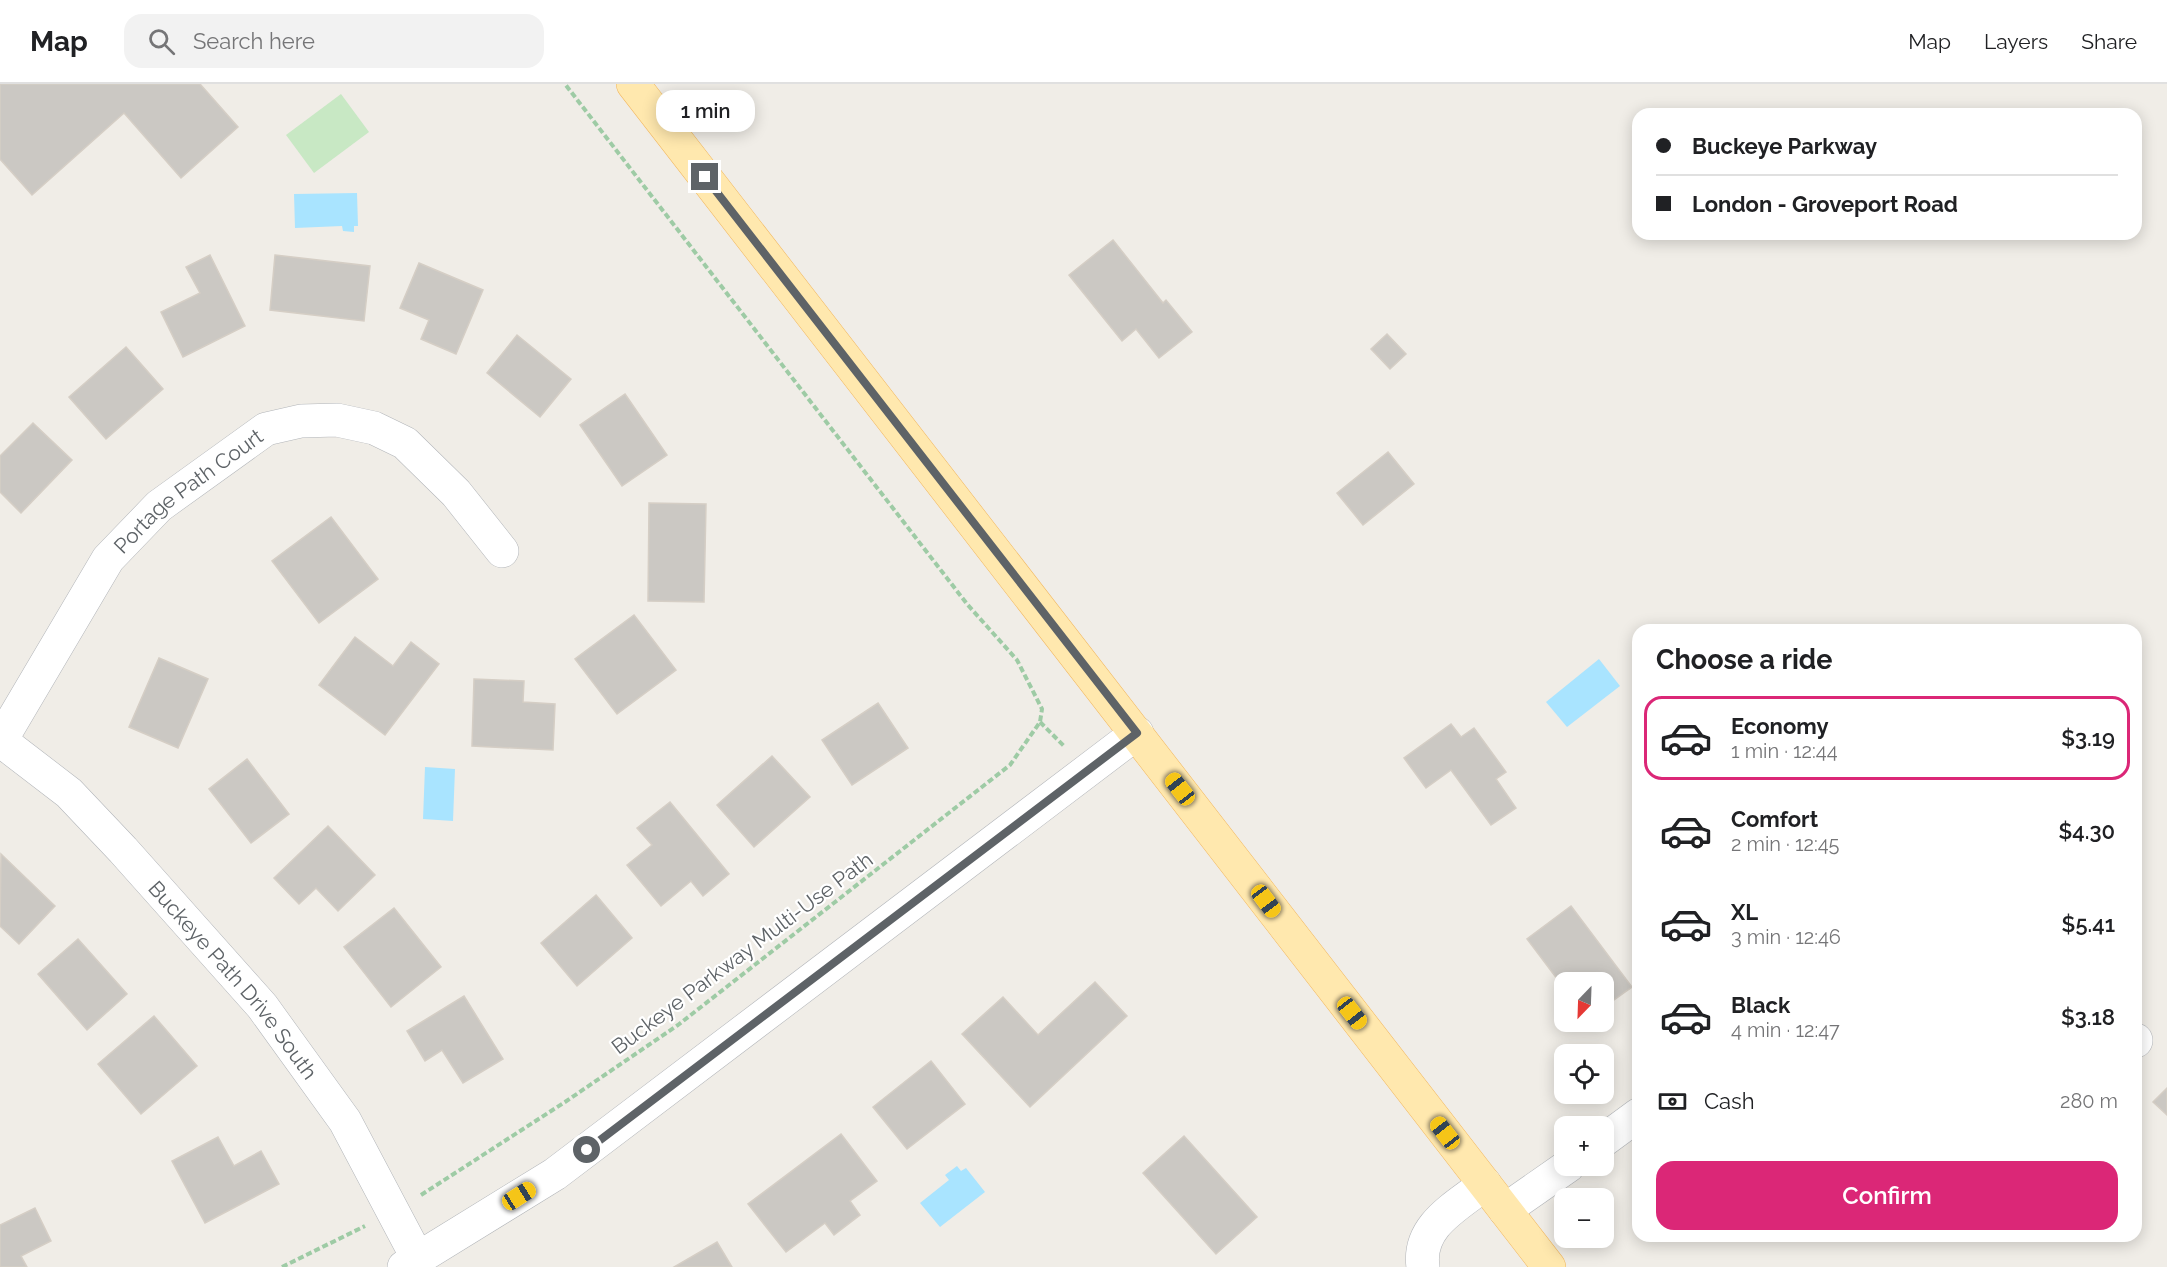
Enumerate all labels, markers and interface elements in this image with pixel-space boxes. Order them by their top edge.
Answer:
search box [124,14,544,68]
text: Map [30,25,88,58]
icon: search [145,25,178,58]
text: Search here [193,28,315,54]
text: Map [1908,29,1951,54]
text: Layers [1984,29,2048,54]
text: Share [2081,29,2137,54]
callout: 1 min [656,90,754,132]
text: 1 min [681,99,730,123]
text: Buckeye Parkway [1692,133,1877,159]
route end [691,163,718,190]
text: London - Groveport Road [1692,191,1958,217]
street label: Portage Path Court [108,423,267,558]
text: Choose a ride [1656,644,1832,675]
icon: car [1659,711,1713,765]
text: Economy [1731,713,1829,739]
text: $3.19 [2061,725,2115,751]
text: 1 min · 12:44 [1731,739,1838,763]
car [1162,769,1198,809]
icon: car [1659,804,1713,858]
text: Comfort [1731,806,1818,832]
text: $4.30 [2059,818,2115,844]
text: 2 min · 12:45 [1731,832,1839,856]
street label: Buckeye Parkway Multi-Use Path [607,847,877,1059]
street label: Buckeye Path Drive South [144,875,323,1084]
car [1248,881,1284,921]
icon: car [1659,897,1713,951]
text: XL [1731,899,1758,925]
text: $5.41 [2062,911,2115,937]
text: 3 min · 12:46 [1731,925,1841,949]
north arrow [1554,972,1614,1032]
map controls [1554,972,1614,1248]
icon: car [1659,990,1713,1044]
text: Black [1731,992,1790,1018]
car [1334,993,1370,1033]
text: $3.18 [2061,1004,2115,1030]
text: 4 min · 12:47 [1731,1018,1840,1042]
button: locate [1554,1044,1614,1104]
icon: cash [1656,1085,1689,1118]
text: Cash [1704,1088,1755,1114]
text: 280 m [2060,1089,2118,1113]
car [1427,1113,1463,1153]
button: + [1554,1116,1614,1176]
route start [573,1136,600,1163]
button: Confirm [1656,1161,2118,1230]
car [499,1179,539,1213]
button: − [1554,1188,1614,1248]

